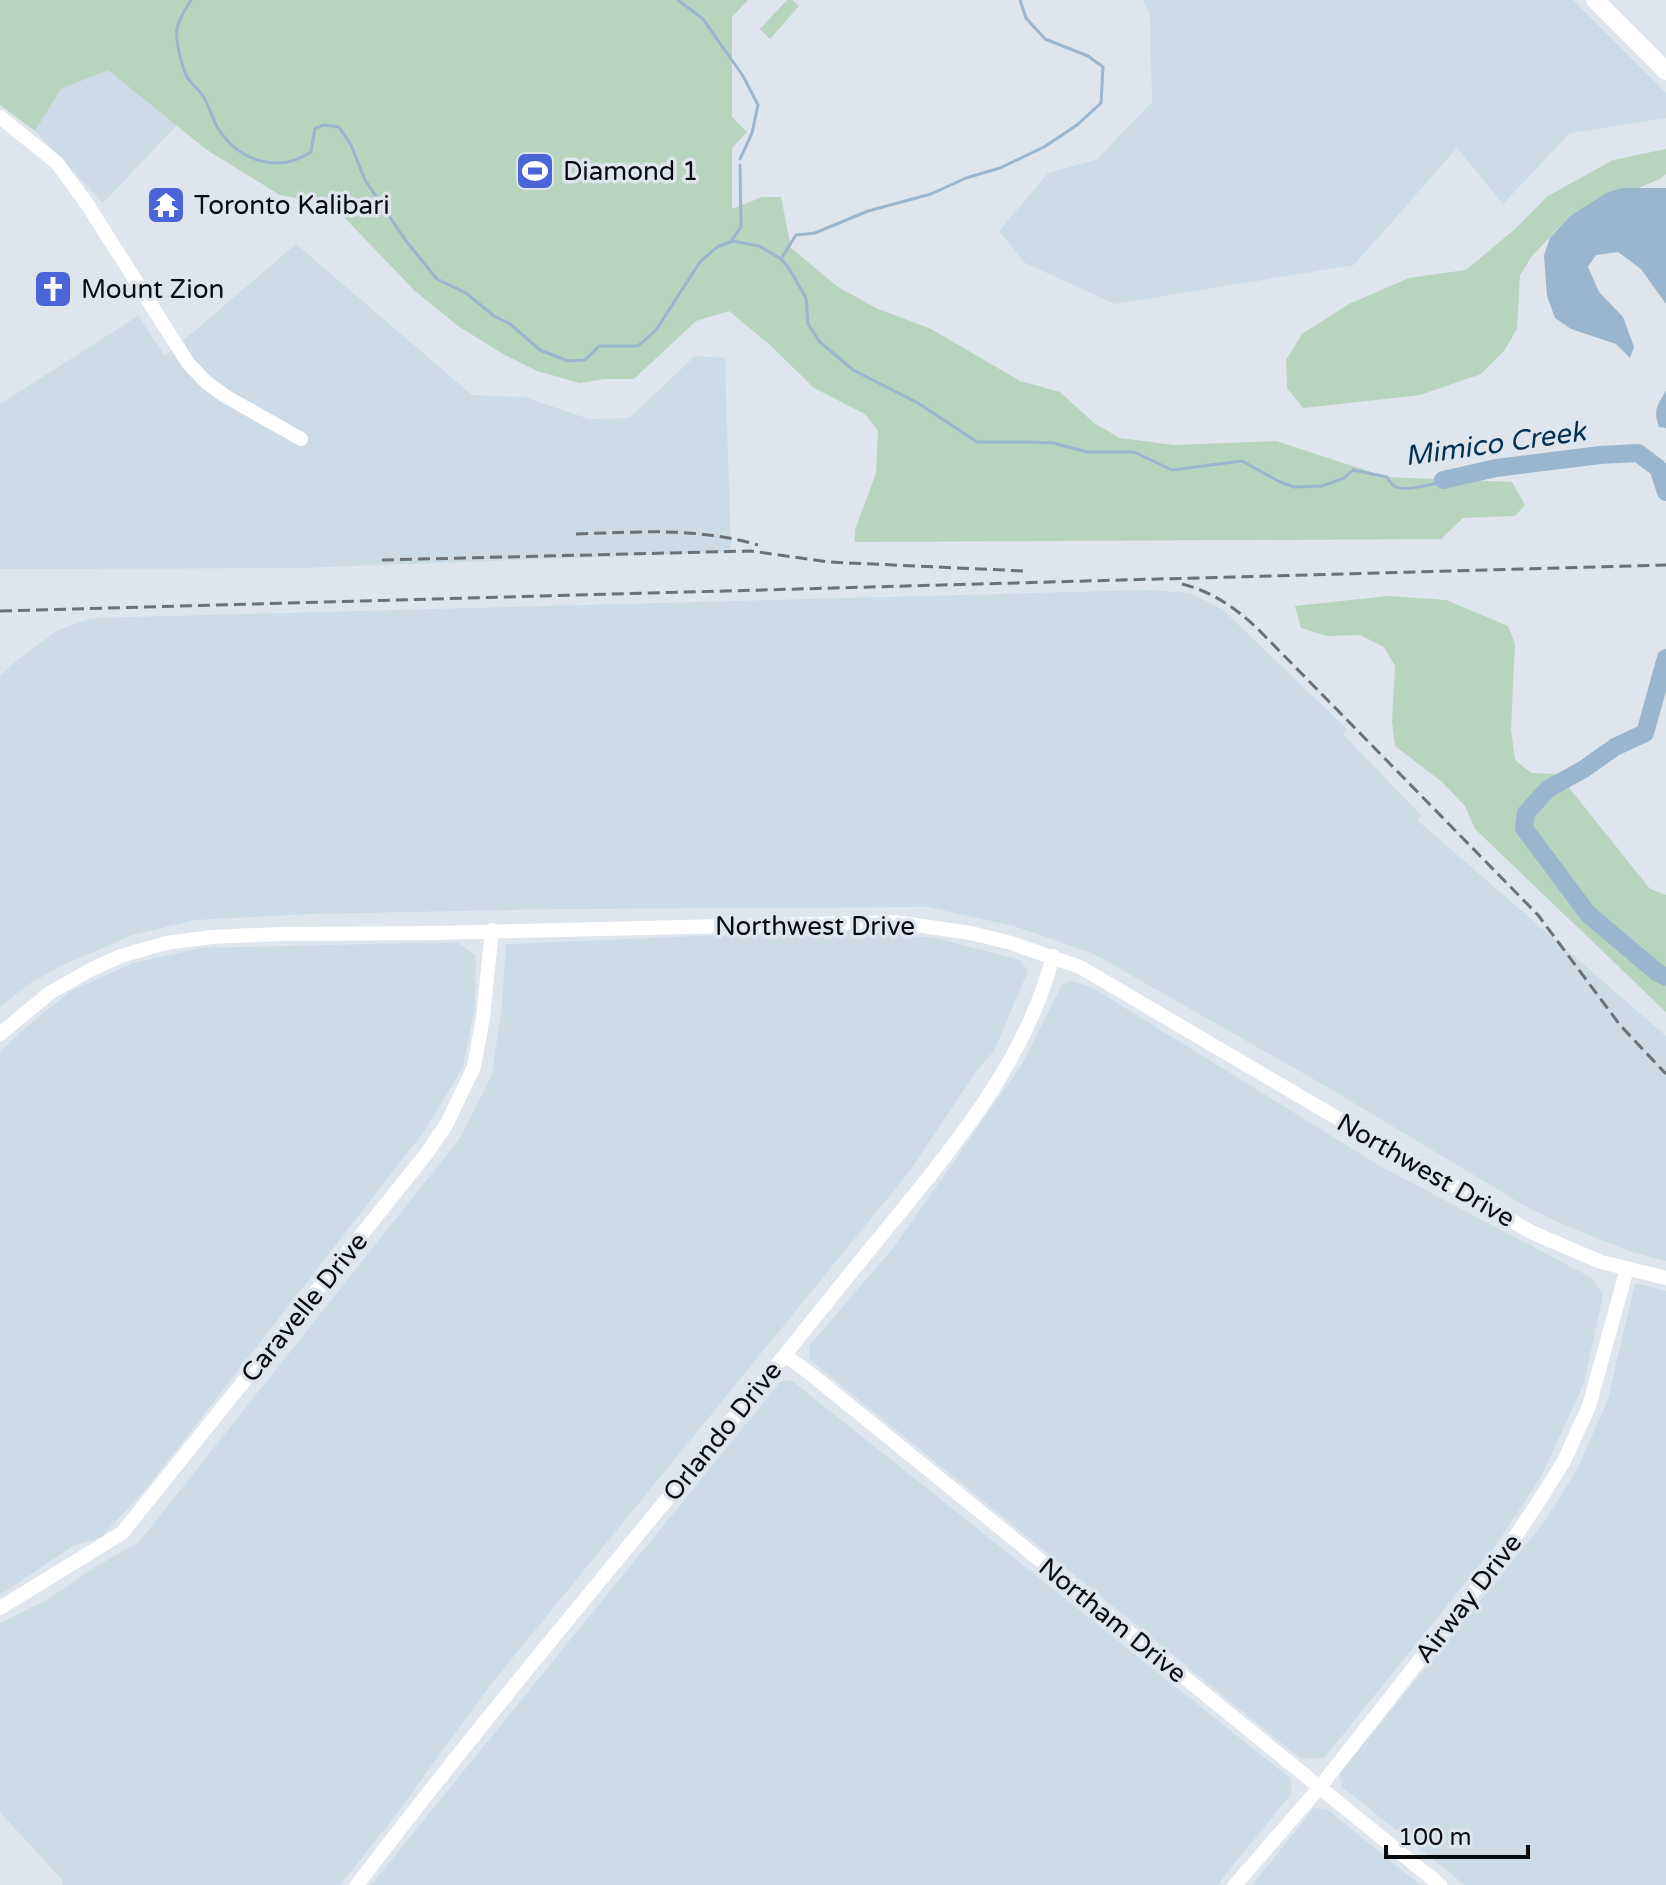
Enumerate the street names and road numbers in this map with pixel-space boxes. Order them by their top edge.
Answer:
street label: Northwest Drive [715,911,915,942]
street label: Northwest Drive [1331,1107,1520,1234]
street label: Caravelle Drive [235,1226,374,1388]
street label: Orlando Drive [657,1355,788,1507]
street label: Airway Drive [1408,1528,1528,1669]
street label: Northam Drive [1032,1551,1193,1689]

